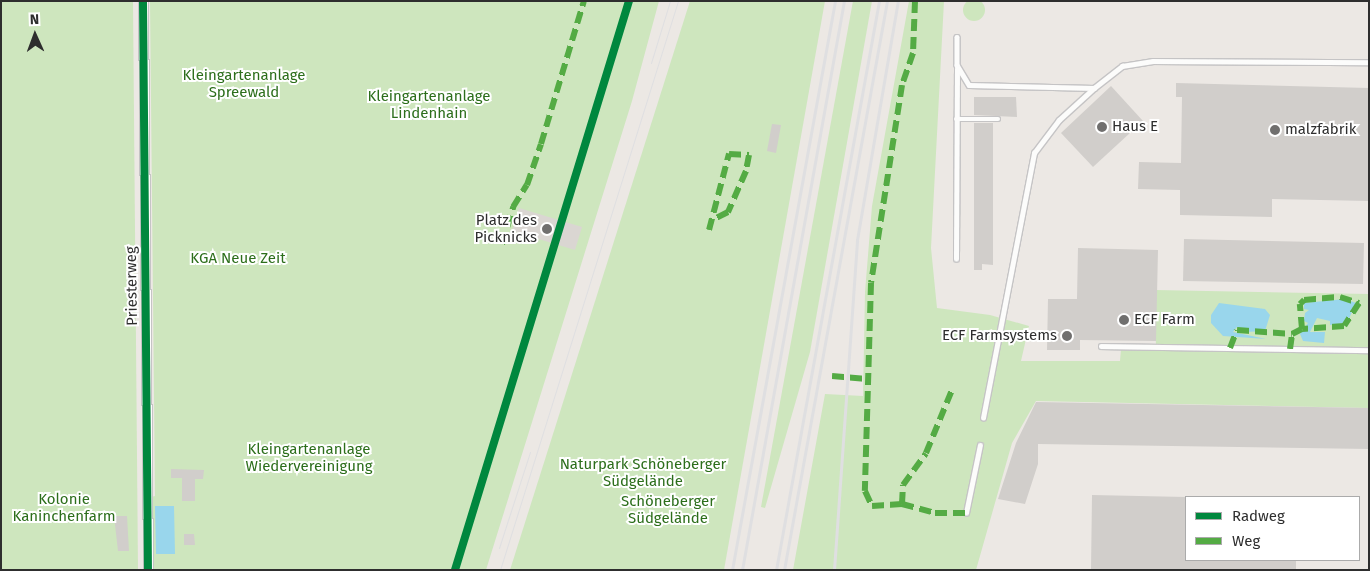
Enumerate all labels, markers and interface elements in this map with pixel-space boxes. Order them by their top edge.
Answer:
north arrow [10,10,60,60]
text: N [30,11,39,28]
park label: Kleingartenanlage Spreewald [183,66,305,101]
park label: Kleingartenanlage Lindenhain [368,87,490,122]
place label: Haus E [1112,118,1158,136]
marker: Haus E [1096,121,1108,133]
place label: malzfabrik [1285,121,1356,139]
marker: malzfabrik [1269,124,1281,136]
place label: Platz des Picknicks [474,211,537,246]
marker: Platz des Picknicks [541,223,553,235]
street label: Priesterweg [122,246,142,326]
park label: KGA Neue Zeit [190,250,286,268]
place label: ECF Farm [1134,311,1195,329]
marker: ECF Farm [1118,314,1130,326]
place label: ECF Farmsystems [942,327,1057,345]
marker: ECF Farmsystems [1061,330,1073,342]
park label: Kleingartenanlage Wiedervereinigung [246,440,372,475]
park label: Naturpark Schöneberger Südgelände [560,455,726,490]
park label: Kolonie Kaninchenfarm [12,490,116,525]
park label: Schöneberger Südgelände [621,492,715,527]
legend [1185,496,1360,561]
text: Radweg [1232,507,1285,525]
text: Weg [1232,532,1260,550]

